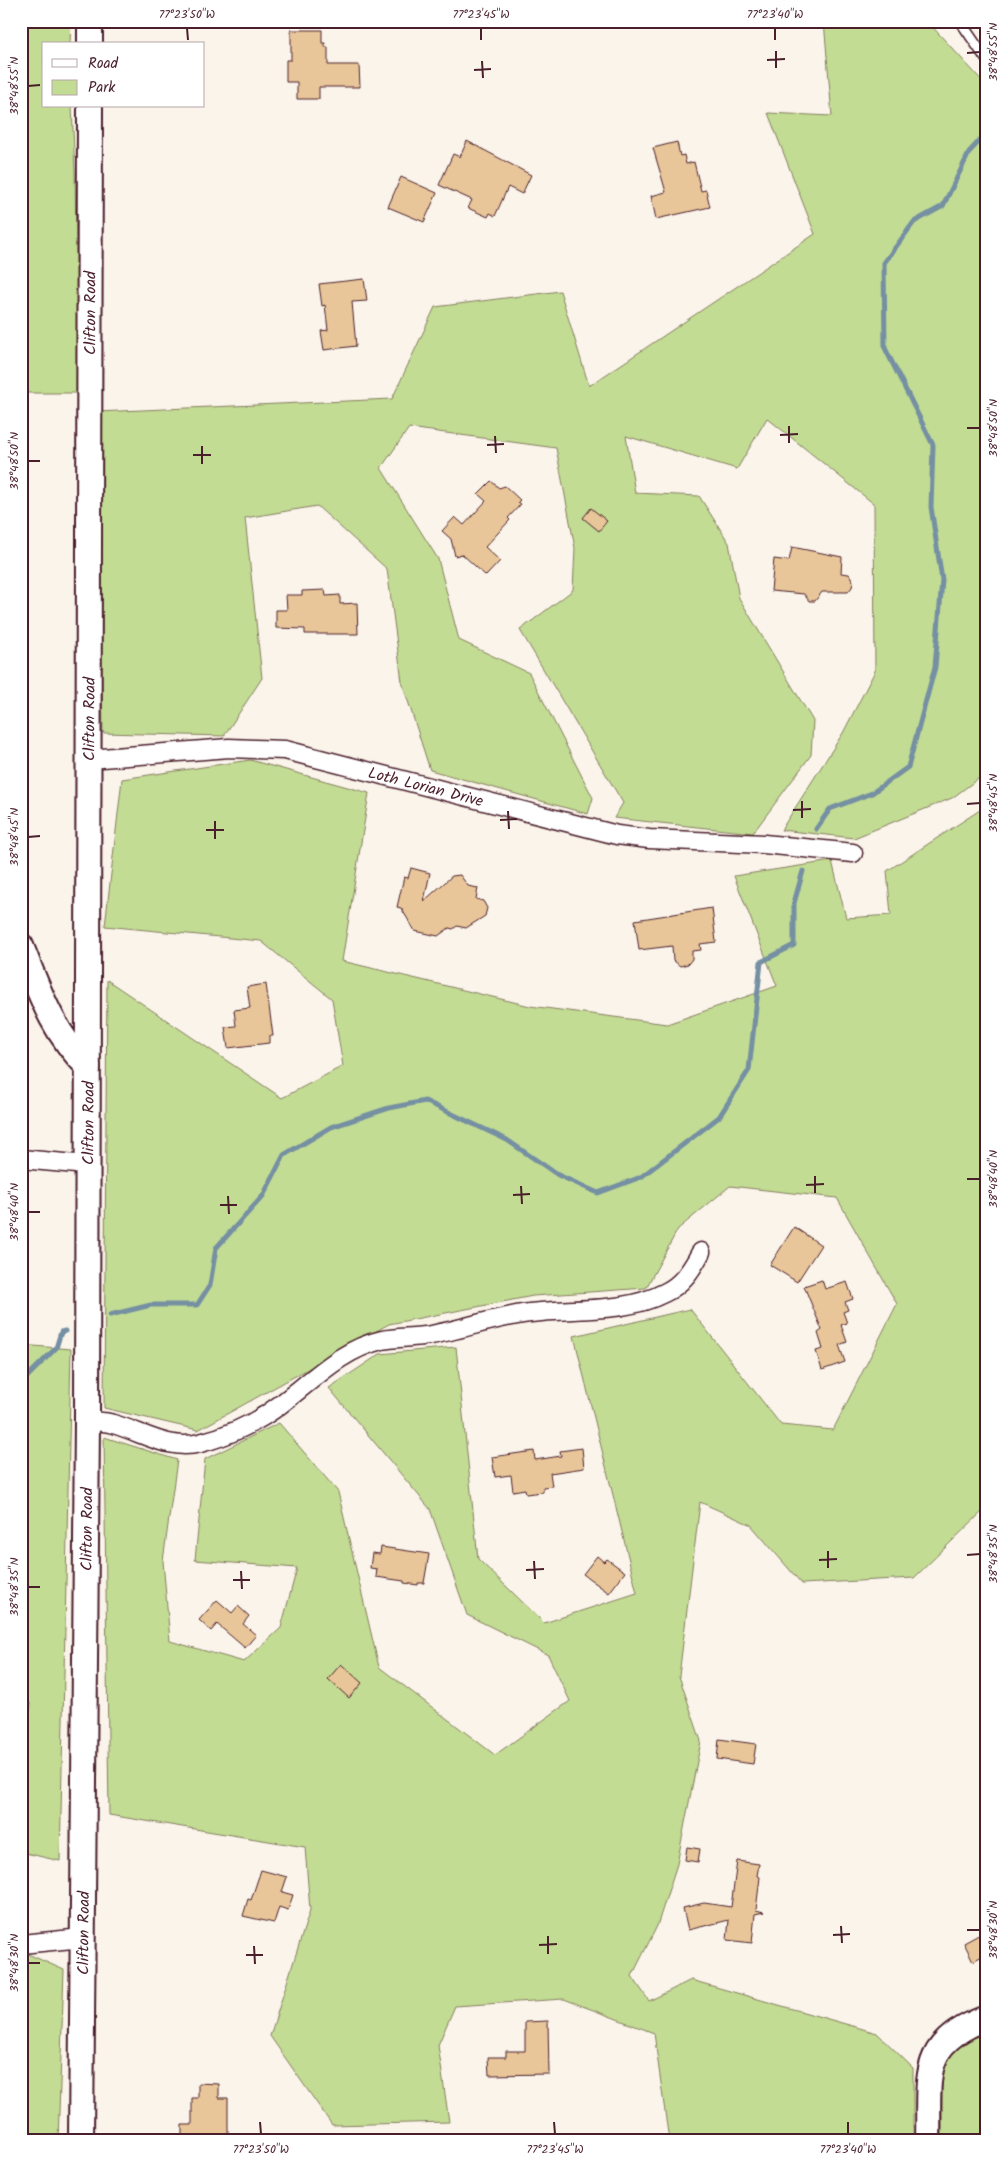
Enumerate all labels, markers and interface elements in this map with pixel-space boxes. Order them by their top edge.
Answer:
text: 77°23'50"W [159,5,215,24]
text: 77°23'45"W [452,5,510,24]
text: 77°23'40"W [747,5,803,24]
text: 38°48'55"N [984,23,1003,81]
legend [42,42,205,108]
text: Road [88,52,119,76]
text: 38°48'55"N [5,57,24,115]
text: Park [88,76,116,100]
street label: Clifton Road [78,270,104,355]
text: 38°48'50"N [984,399,1003,457]
text: 38°48'50"N [5,432,24,490]
street label: Clifton Road [78,676,103,761]
street label: Loth Lorian Drive [365,761,486,814]
text: 38°48'45"N [984,774,1003,832]
text: 38°48'45"N [5,808,24,866]
street label: Clifton Road [77,1080,102,1165]
text: 38°48'40"N [984,1150,1003,1208]
text: 38°48'40"N [5,1183,24,1241]
street label: Clifton Road [75,1486,100,1571]
text: 38°48'35"N [984,1524,1003,1584]
text: 38°48'35"N [5,1557,24,1617]
street label: Clifton Road [71,1890,97,1975]
text: 38°48'30"N [984,1901,1003,1959]
text: 38°48'30"N [5,1934,24,1992]
text: 77°23'50"W [233,2140,289,2159]
text: 77°23'45"W [526,2140,584,2159]
text: 77°23'40"W [820,2140,876,2159]

